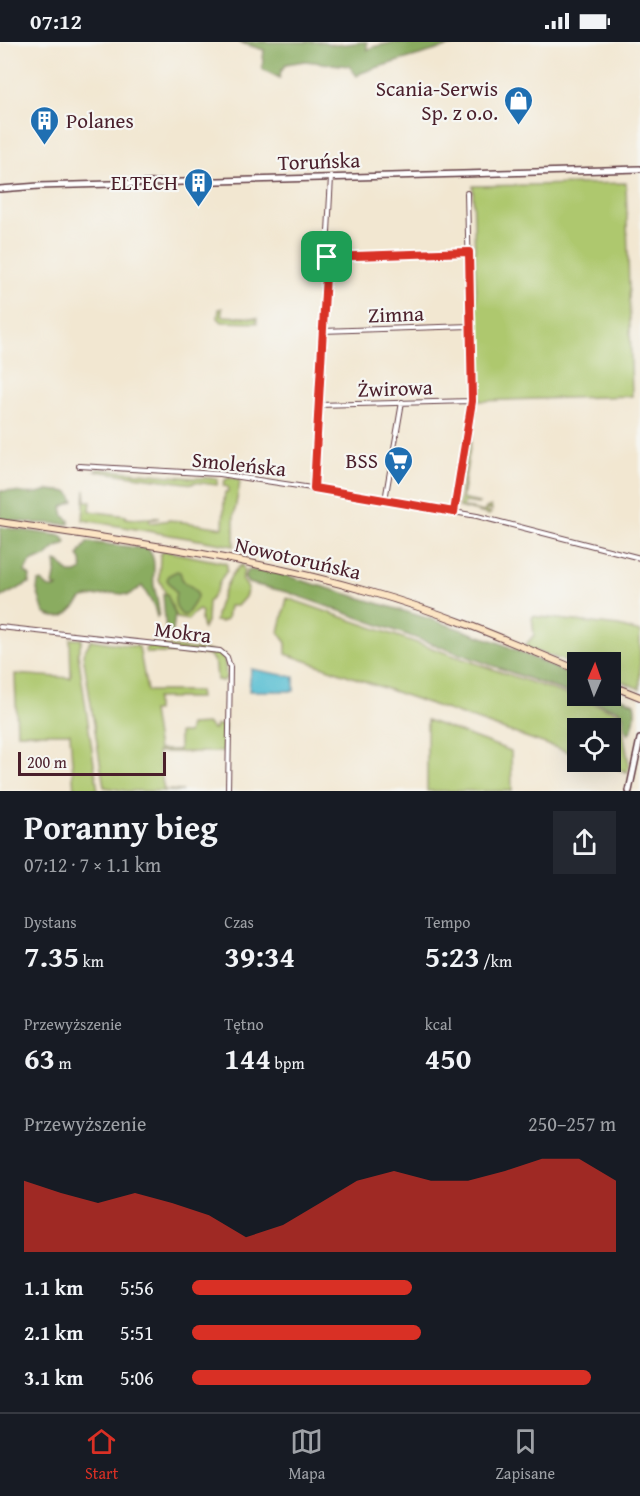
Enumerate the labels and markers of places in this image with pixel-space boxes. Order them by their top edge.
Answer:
place label: Scania-Serwis Sp. z o.o. [376,73,498,128]
shop icon: Scania-Serwis Sp. z o.o. [503,84,535,126]
building icon: Polanes [29,104,61,146]
place label: Polanes [66,105,134,136]
building icon: ELTECH [183,166,215,208]
place label: ELTECH [111,167,178,198]
pin [301,231,352,282]
supermarket icon: BSS [383,444,415,486]
place label: BSS [346,445,378,476]

